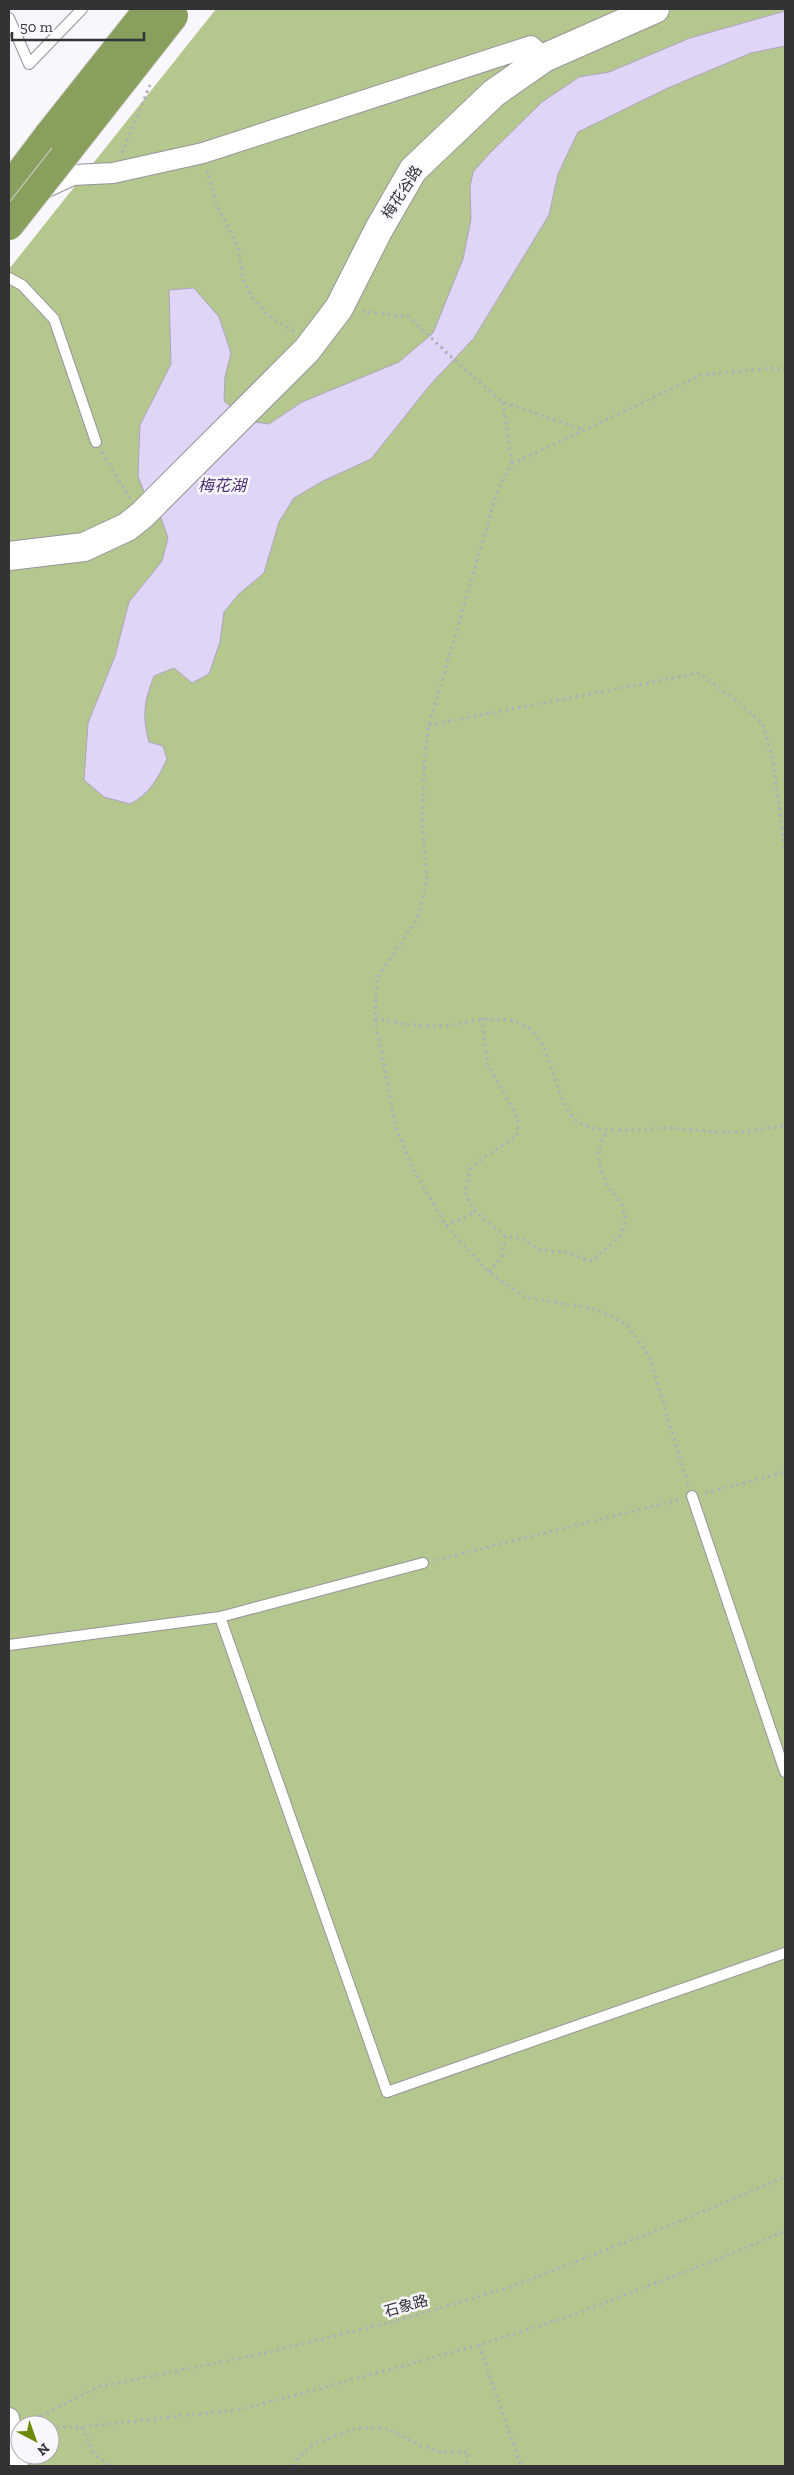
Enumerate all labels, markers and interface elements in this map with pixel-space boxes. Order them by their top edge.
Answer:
scale bar [12,10,145,42]
text: 50 m [20,18,53,36]
street label: 梅花谷路 [378,162,426,222]
water label: 梅花湖 [198,476,249,495]
street label: 石象路 [382,2291,430,2321]
north arrow [10,2415,60,2465]
text: N [33,2440,53,2460]

